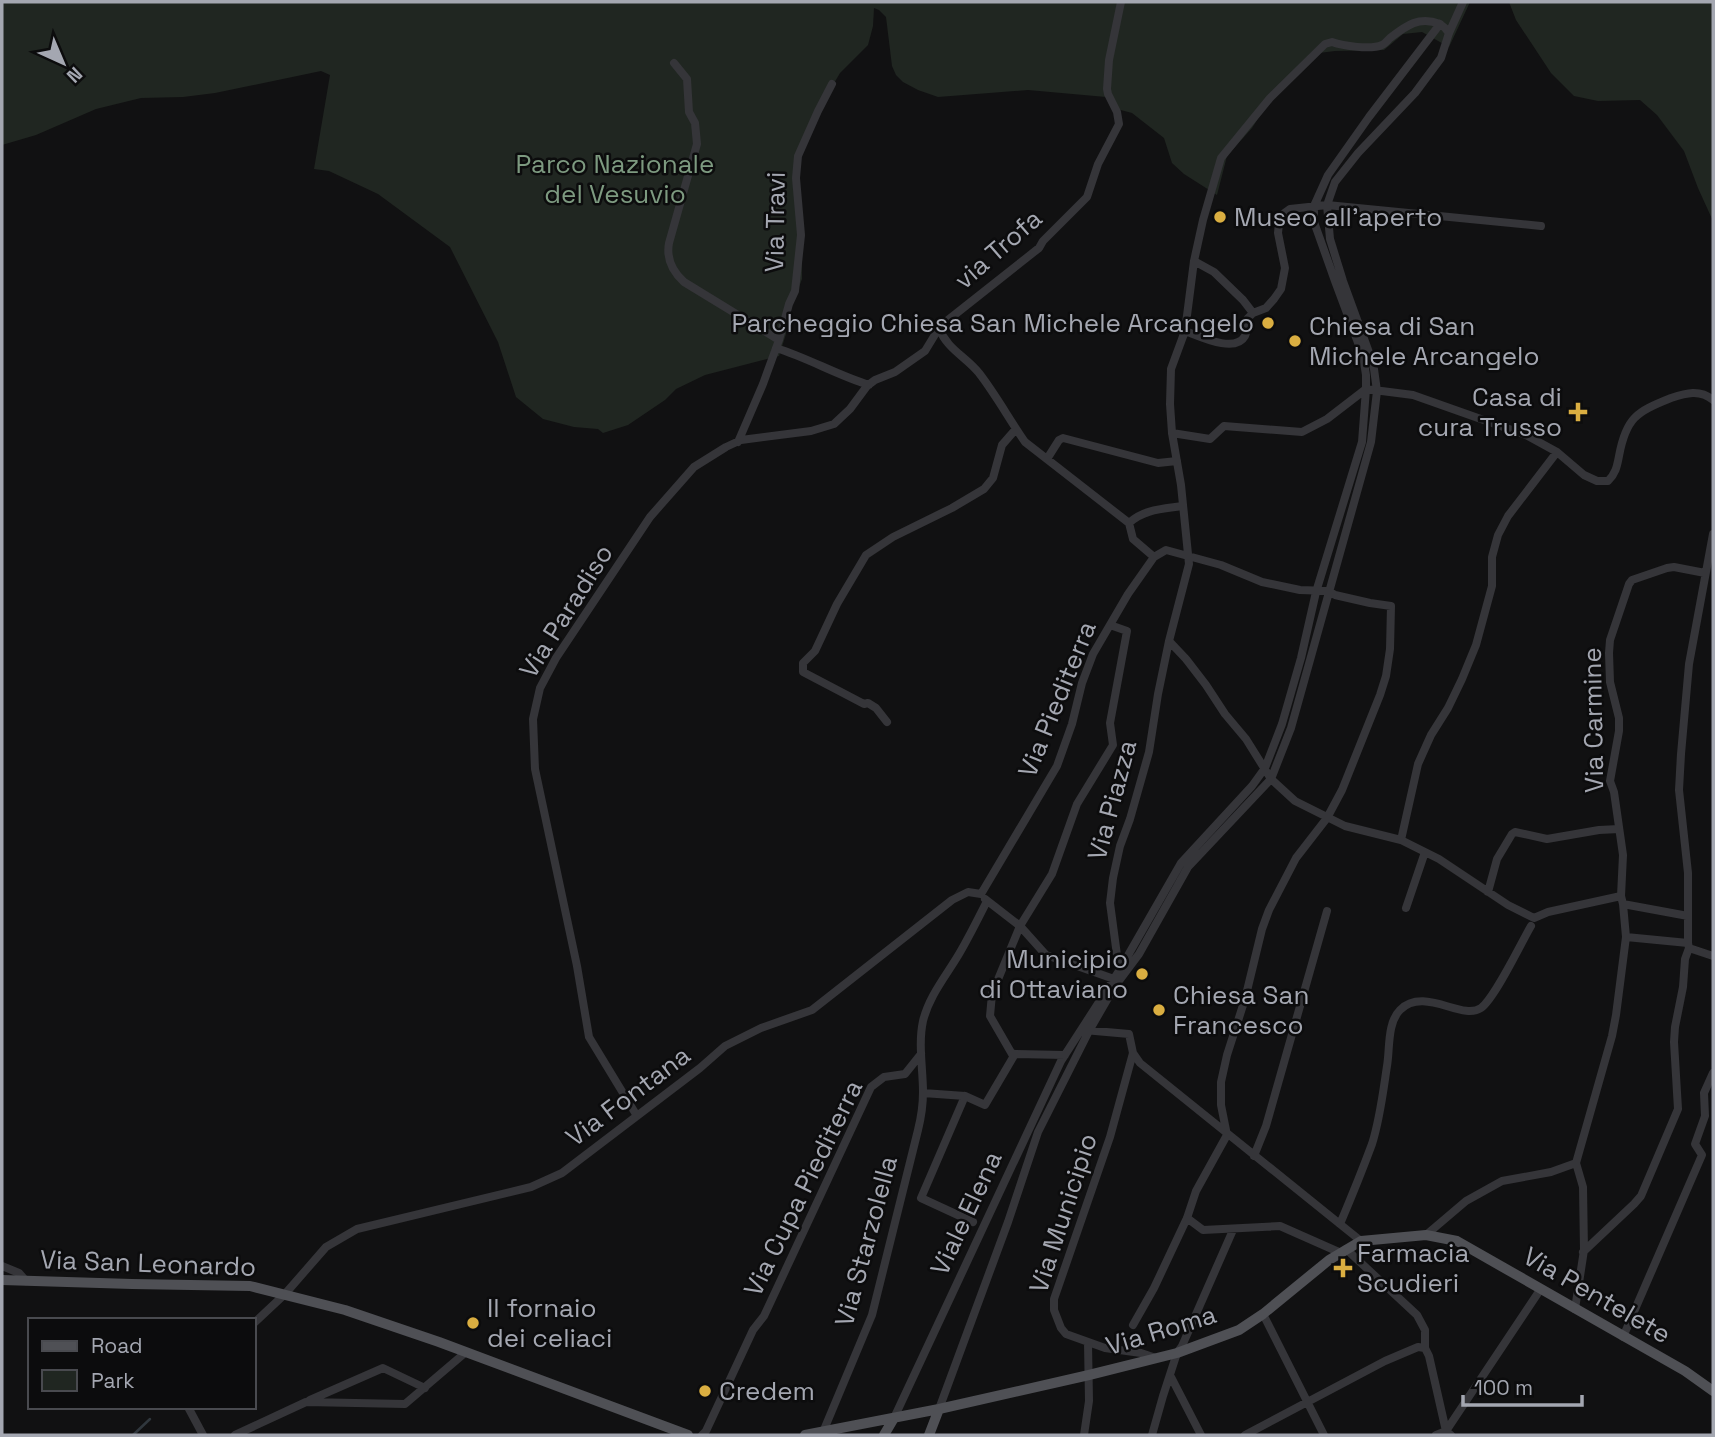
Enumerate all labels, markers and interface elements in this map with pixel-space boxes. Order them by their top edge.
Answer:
north arrow [28,28,98,98]
text: N [61,61,88,88]
park label: Parco Nazionale del Vesuvio [516,147,714,211]
street label: Via Travi [757,171,793,273]
place label: Museo all'aperto [1234,200,1442,234]
street label: via Trofa [947,201,1049,297]
marker: Museo all'aperto [1212,209,1228,225]
place label: Parcheggio Chiesa San Michele Arcangelo [731,306,1254,340]
place label: Chiesa di San Michele Arcangelo [1309,309,1540,373]
marker: Parcheggio Chiesa San Michele Arcangelo [1260,315,1276,331]
marker: Chiesa di San Michele Arcangelo [1287,333,1303,349]
place label: Casa di cura Trusso [1418,380,1562,444]
marker: Casa di cura Trusso [1568,402,1588,422]
street label: Via Paradiso [512,538,620,684]
street label: Via Piediterra [1010,616,1104,782]
street label: Via Carmine [1575,647,1611,793]
street label: Via Piazza [1080,736,1144,864]
place label: Municipio di Ottaviano [979,942,1128,1006]
marker: Municipio di Ottaviano [1134,966,1150,982]
place label: Chiesa San Francesco [1173,978,1309,1042]
marker: Chiesa San Francesco [1151,1002,1167,1018]
street label: Via Fontana [559,1038,697,1154]
street label: Via Cupa Piediterra [736,1074,870,1302]
street label: Via Municipio [1021,1129,1105,1297]
street label: Viale Elena [922,1145,1010,1281]
street label: Via Starzolella [827,1152,905,1330]
place label: Farmacia Scudieri [1357,1236,1469,1300]
street label: Via Pentelete [1517,1239,1677,1351]
street label: Via San Leonardo [39,1242,257,1284]
marker: Farmacia Scudieri [1335,1260,1351,1276]
place label: Il fornaio dei celiaci [487,1291,612,1355]
street label: Via Roma [1102,1297,1220,1363]
marker: Il fornaio dei celiaci [465,1315,481,1331]
legend [28,1318,256,1409]
text: Road [91,1332,143,1359]
scale bar [1463,1364,1582,1408]
text: Park [91,1367,135,1394]
place label: Credem [719,1374,815,1408]
text: 100 m [1474,1374,1533,1401]
marker: Credem [697,1383,713,1399]

